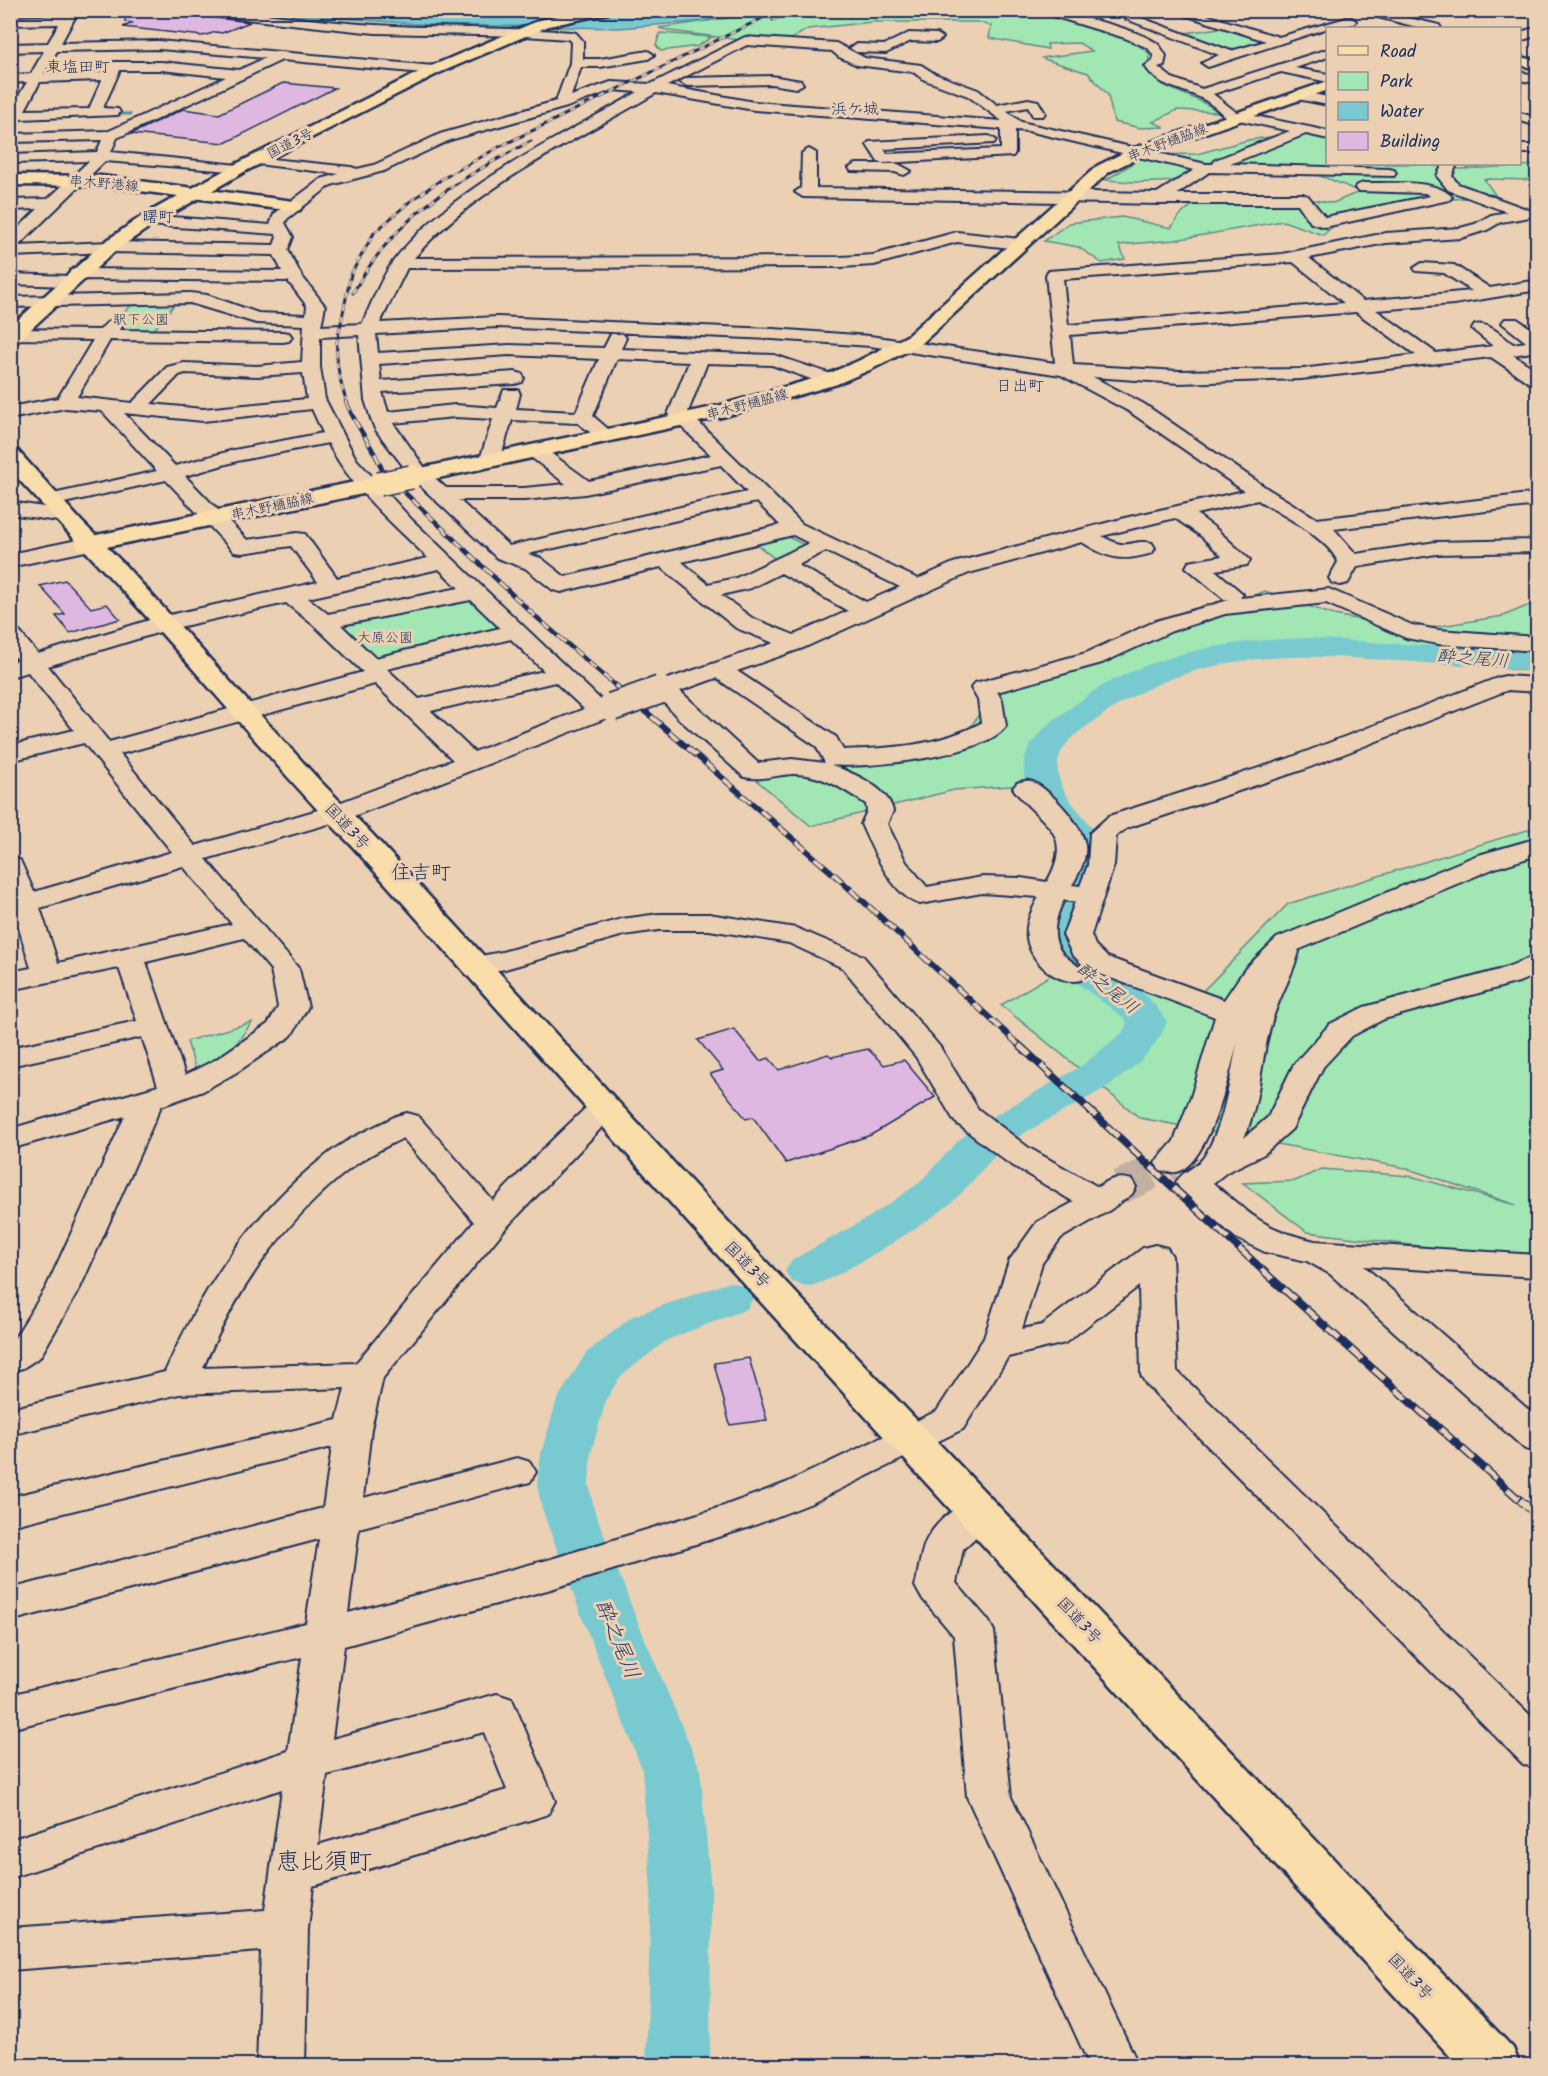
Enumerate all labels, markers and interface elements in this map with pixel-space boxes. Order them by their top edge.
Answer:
legend [1326,27,1521,165]
text: Road [1380,38,1417,67]
district label: 東塩田町 [46,55,110,80]
text: Park [1380,68,1413,97]
district label: 浜ケ城 [831,97,879,122]
text: Water [1380,98,1425,127]
street label: 串木野樋脇線 [1124,118,1211,168]
street label: 国道3号 [263,123,318,165]
text: Building [1380,128,1440,157]
street label: 串木野港線 [68,170,140,198]
district label: 曙町 [142,205,174,230]
park label: 駅下公園 [113,309,169,331]
district label: 日出町 [996,374,1044,399]
street label: 串木野樋脇線 [704,383,791,426]
street label: 串木野樋脇線 [229,487,316,526]
park label: 大原公園 [357,627,413,649]
water label: 酔之尾川 [1436,642,1510,677]
street label: 国道3号 [318,798,376,856]
district label: 住吉町 [391,858,451,890]
water label: 酔之尾川 [1070,956,1144,1023]
street label: 国道3号 [718,1236,776,1294]
street label: 国道3号 [1050,1592,1108,1650]
water label: 酔之尾川 [586,1594,648,1685]
district label: 恵比須町 [276,1843,372,1882]
street label: 国道3号 [1381,1948,1439,2006]

